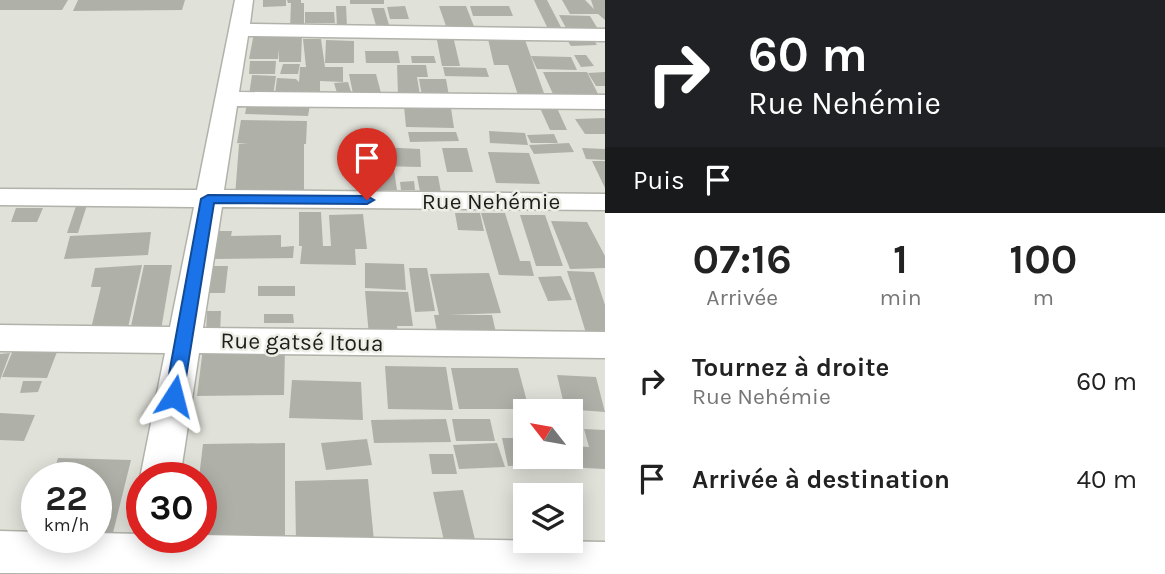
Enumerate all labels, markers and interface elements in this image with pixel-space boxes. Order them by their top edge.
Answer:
text: 60 m [748,26,868,83]
icon: right [633,28,724,119]
text: Rue Nehémie [748,85,941,122]
pin [337,128,397,200]
icon: arrive [348,139,386,177]
icon: arrive [699,161,737,199]
text: Puis [633,165,685,196]
street label: Rue Nehémie [422,188,560,215]
text: 07:16 [693,234,792,284]
text: 1 [893,234,908,284]
text: 100 [1009,234,1077,284]
text: Arrivée [706,284,778,311]
text: min [879,284,922,311]
text: m [1033,284,1054,311]
street label: Rue gatsé Itoua [220,327,384,357]
text: Tournez à droite [692,352,889,383]
position arrow [137,359,211,433]
icon: right [633,362,671,400]
text: 60 m [1076,366,1137,397]
text: Rue Nehémie [692,383,831,410]
north arrow [513,399,583,469]
map controls [513,399,583,553]
icon: arrive [633,460,671,498]
speed limit sign: 30 [126,462,217,553]
text: Arrivée à destination [692,464,950,495]
text: 40 m [1077,464,1137,495]
text: 22 [45,478,88,519]
button: layers [513,483,583,553]
text: km/h [44,514,89,536]

